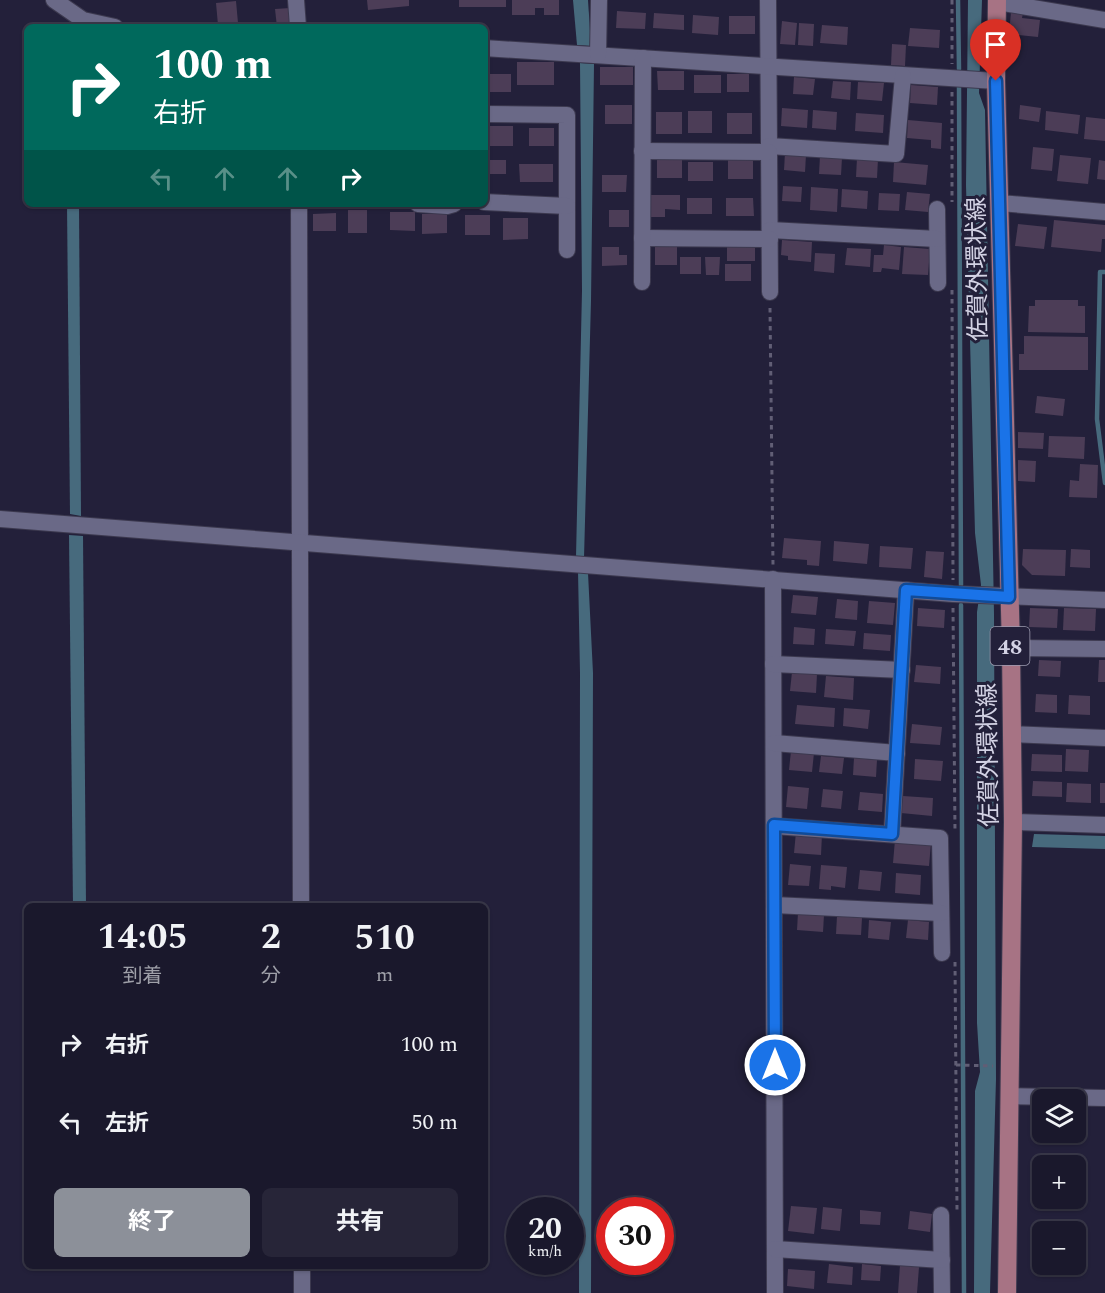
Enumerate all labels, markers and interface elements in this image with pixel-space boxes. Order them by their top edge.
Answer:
pin [970,19,1021,81]
icon: arrive [979,28,1012,61]
text: 100 m [153,34,272,97]
icon: right [54,48,132,126]
text: 右折 [153,93,207,135]
icon: left [145,162,178,195]
icon: ahead [208,162,241,195]
icon: ahead [271,162,304,195]
icon: right [334,162,367,195]
street label: 佐賀外環状線 [959,197,997,341]
road number: 48 [990,627,1030,665]
street label: 佐賀外環状線 [970,683,1008,827]
text: 14:05 [97,910,188,965]
text: 2 [261,910,281,965]
text: 510 [354,911,415,966]
text: m [376,960,393,990]
text: 到着 [122,961,162,991]
text: 分 [261,961,281,991]
icon: right [54,1028,87,1061]
text: 100 m [401,1028,458,1061]
text: 右折 [105,1029,149,1062]
position arrow [743,1033,807,1097]
map controls [1032,1089,1086,1275]
button: layers [1032,1089,1086,1143]
icon: left [54,1106,87,1139]
text: 50 m [412,1106,458,1139]
text: 左折 [105,1107,149,1140]
button: + [1032,1155,1086,1209]
button: 終了 [54,1188,250,1257]
button: 共有 [262,1188,458,1257]
speed limit sign: 30 [596,1197,674,1275]
text: 20 [528,1206,562,1252]
button: − [1032,1221,1086,1275]
text: km/h [528,1240,562,1263]

